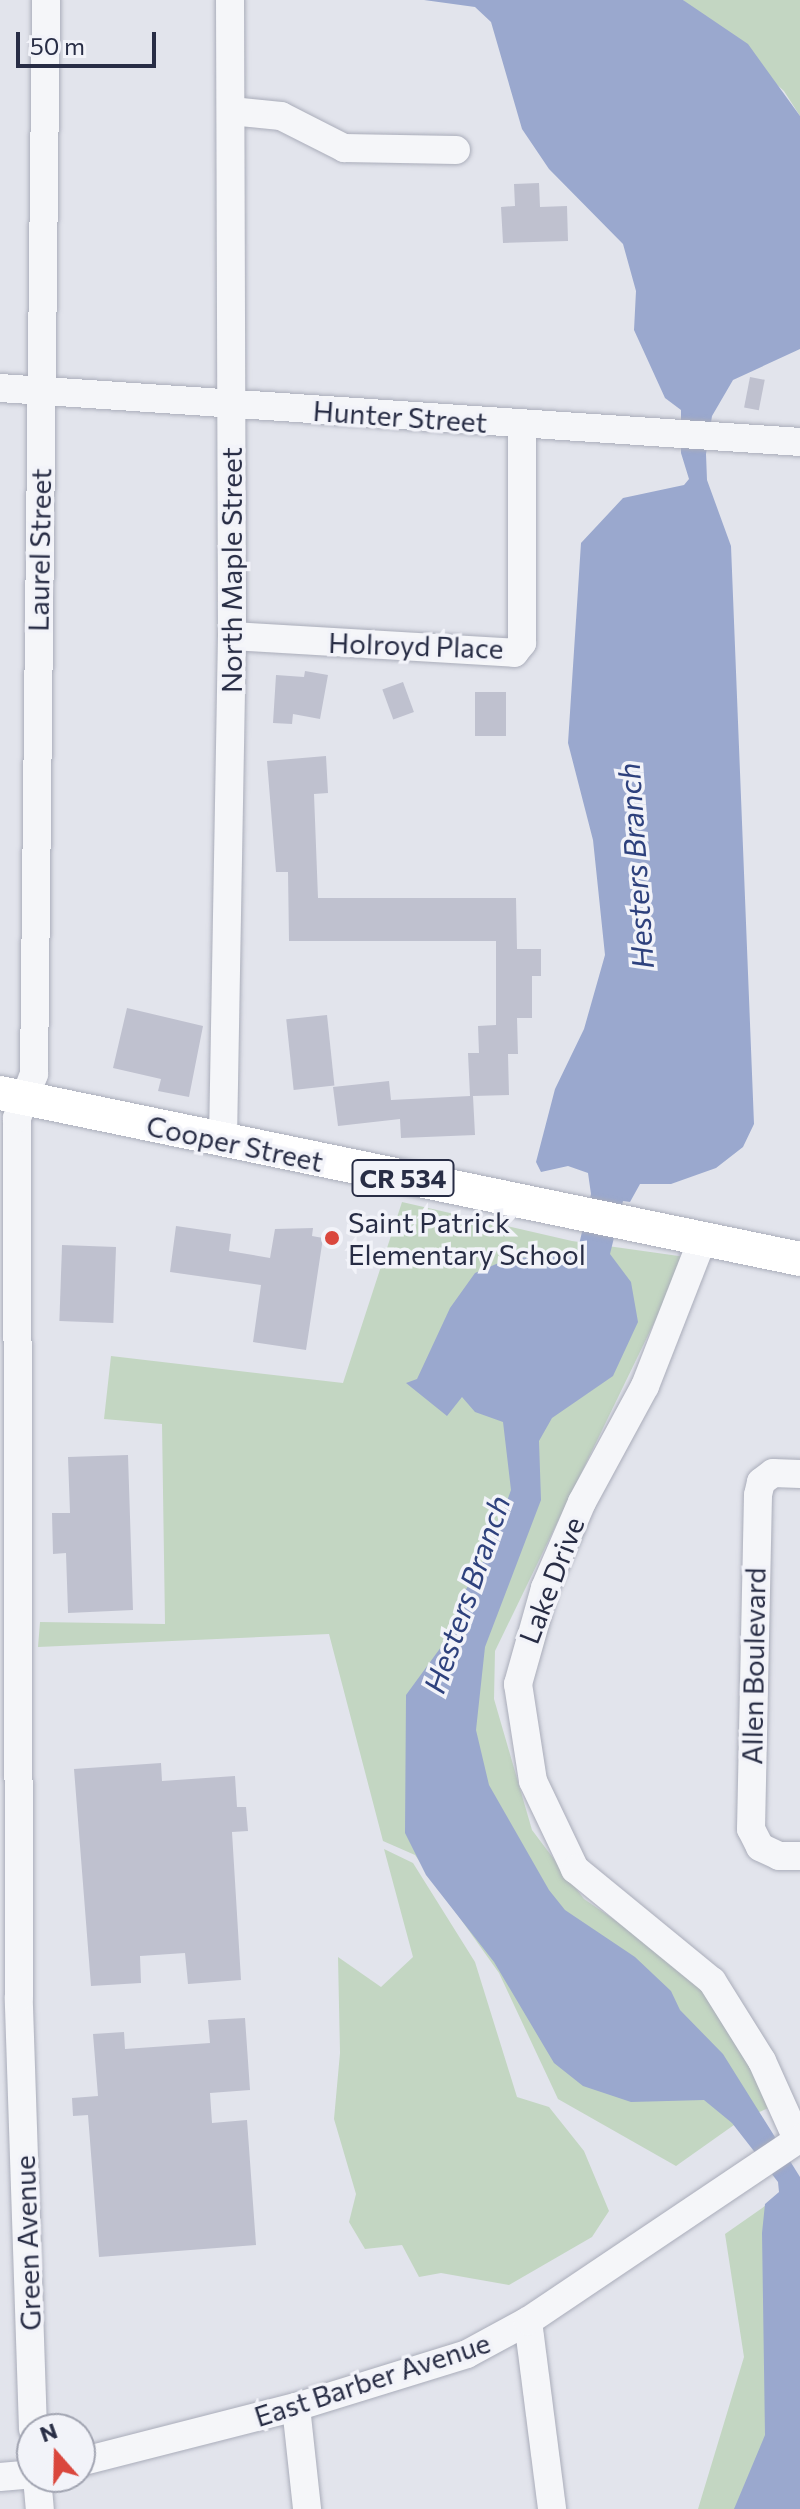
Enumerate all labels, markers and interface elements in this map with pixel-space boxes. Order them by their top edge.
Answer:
scale bar [20,16,160,66]
text: 50 m [30,31,85,60]
street label: Hunter Street [312,393,488,439]
street label: North Maple Street [214,447,248,693]
street label: Laurel Street [21,468,57,632]
street label: Holroyd Place [328,625,504,665]
water label: Hesters Branch [610,762,660,970]
street label: Cooper Street [144,1108,326,1178]
road number: CR 534 [351,1156,455,1200]
place label: Saint Patrick Elementary School [348,1205,586,1271]
marker: Saint Patrick Elementary School [323,1229,341,1247]
water label: Hesters Branch [415,1490,517,1698]
street label: Lake Drive [511,1512,591,1648]
street label: Allen Boulevard [734,1567,772,1765]
street label: Green Avenue [7,2155,47,2331]
street label: East Barber Avenue [250,2325,494,2433]
north arrow [16,2413,96,2493]
text: N [36,2416,61,2447]

